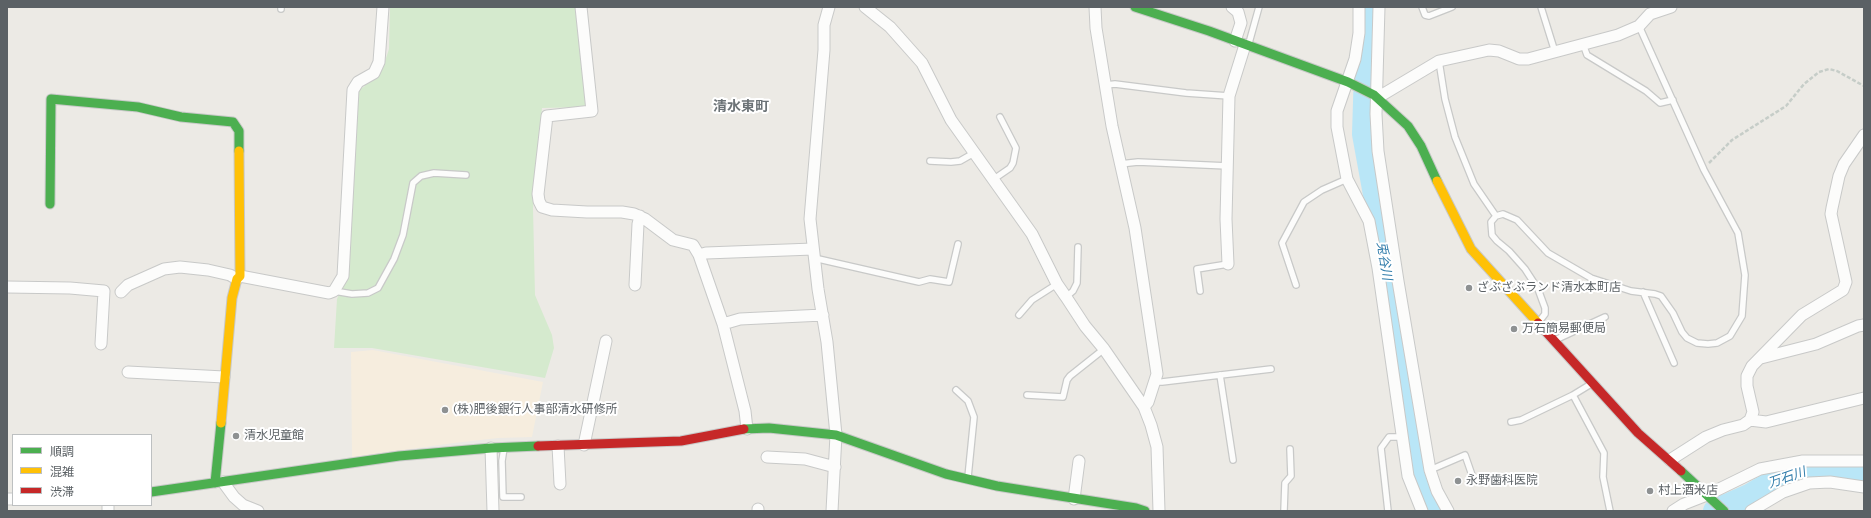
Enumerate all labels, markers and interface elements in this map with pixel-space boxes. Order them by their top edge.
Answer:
district label: 清水東町 [713,99,769,115]
water label: 兎谷川 [1373,241,1395,281]
place label: ざぶざぶランド清水本町店 [1477,281,1621,295]
marker: ざぶざぶランド清水本町店 [1464,283,1474,293]
place label: 万石簡易郵便局 [1522,322,1606,336]
marker: 万石簡易郵便局 [1509,324,1519,334]
place label: (株)肥後銀行人事部清水研修所 [453,403,618,417]
marker: (株)肥後銀行人事部清水研修所 [440,405,450,415]
place label: 清水児童館 [244,429,304,443]
marker: 清水児童館 [231,431,241,441]
legend [12,434,152,506]
text: 順調 [50,445,74,459]
water label: 万石川 [1766,464,1808,492]
text: 混雑 [50,465,74,479]
place label: 永野歯科医院 [1466,474,1538,488]
marker: 永野歯科医院 [1453,476,1463,486]
place label: 村上酒米店 [1658,484,1718,498]
text: 渋滞 [50,485,74,499]
marker: 村上酒米店 [1645,486,1655,496]

